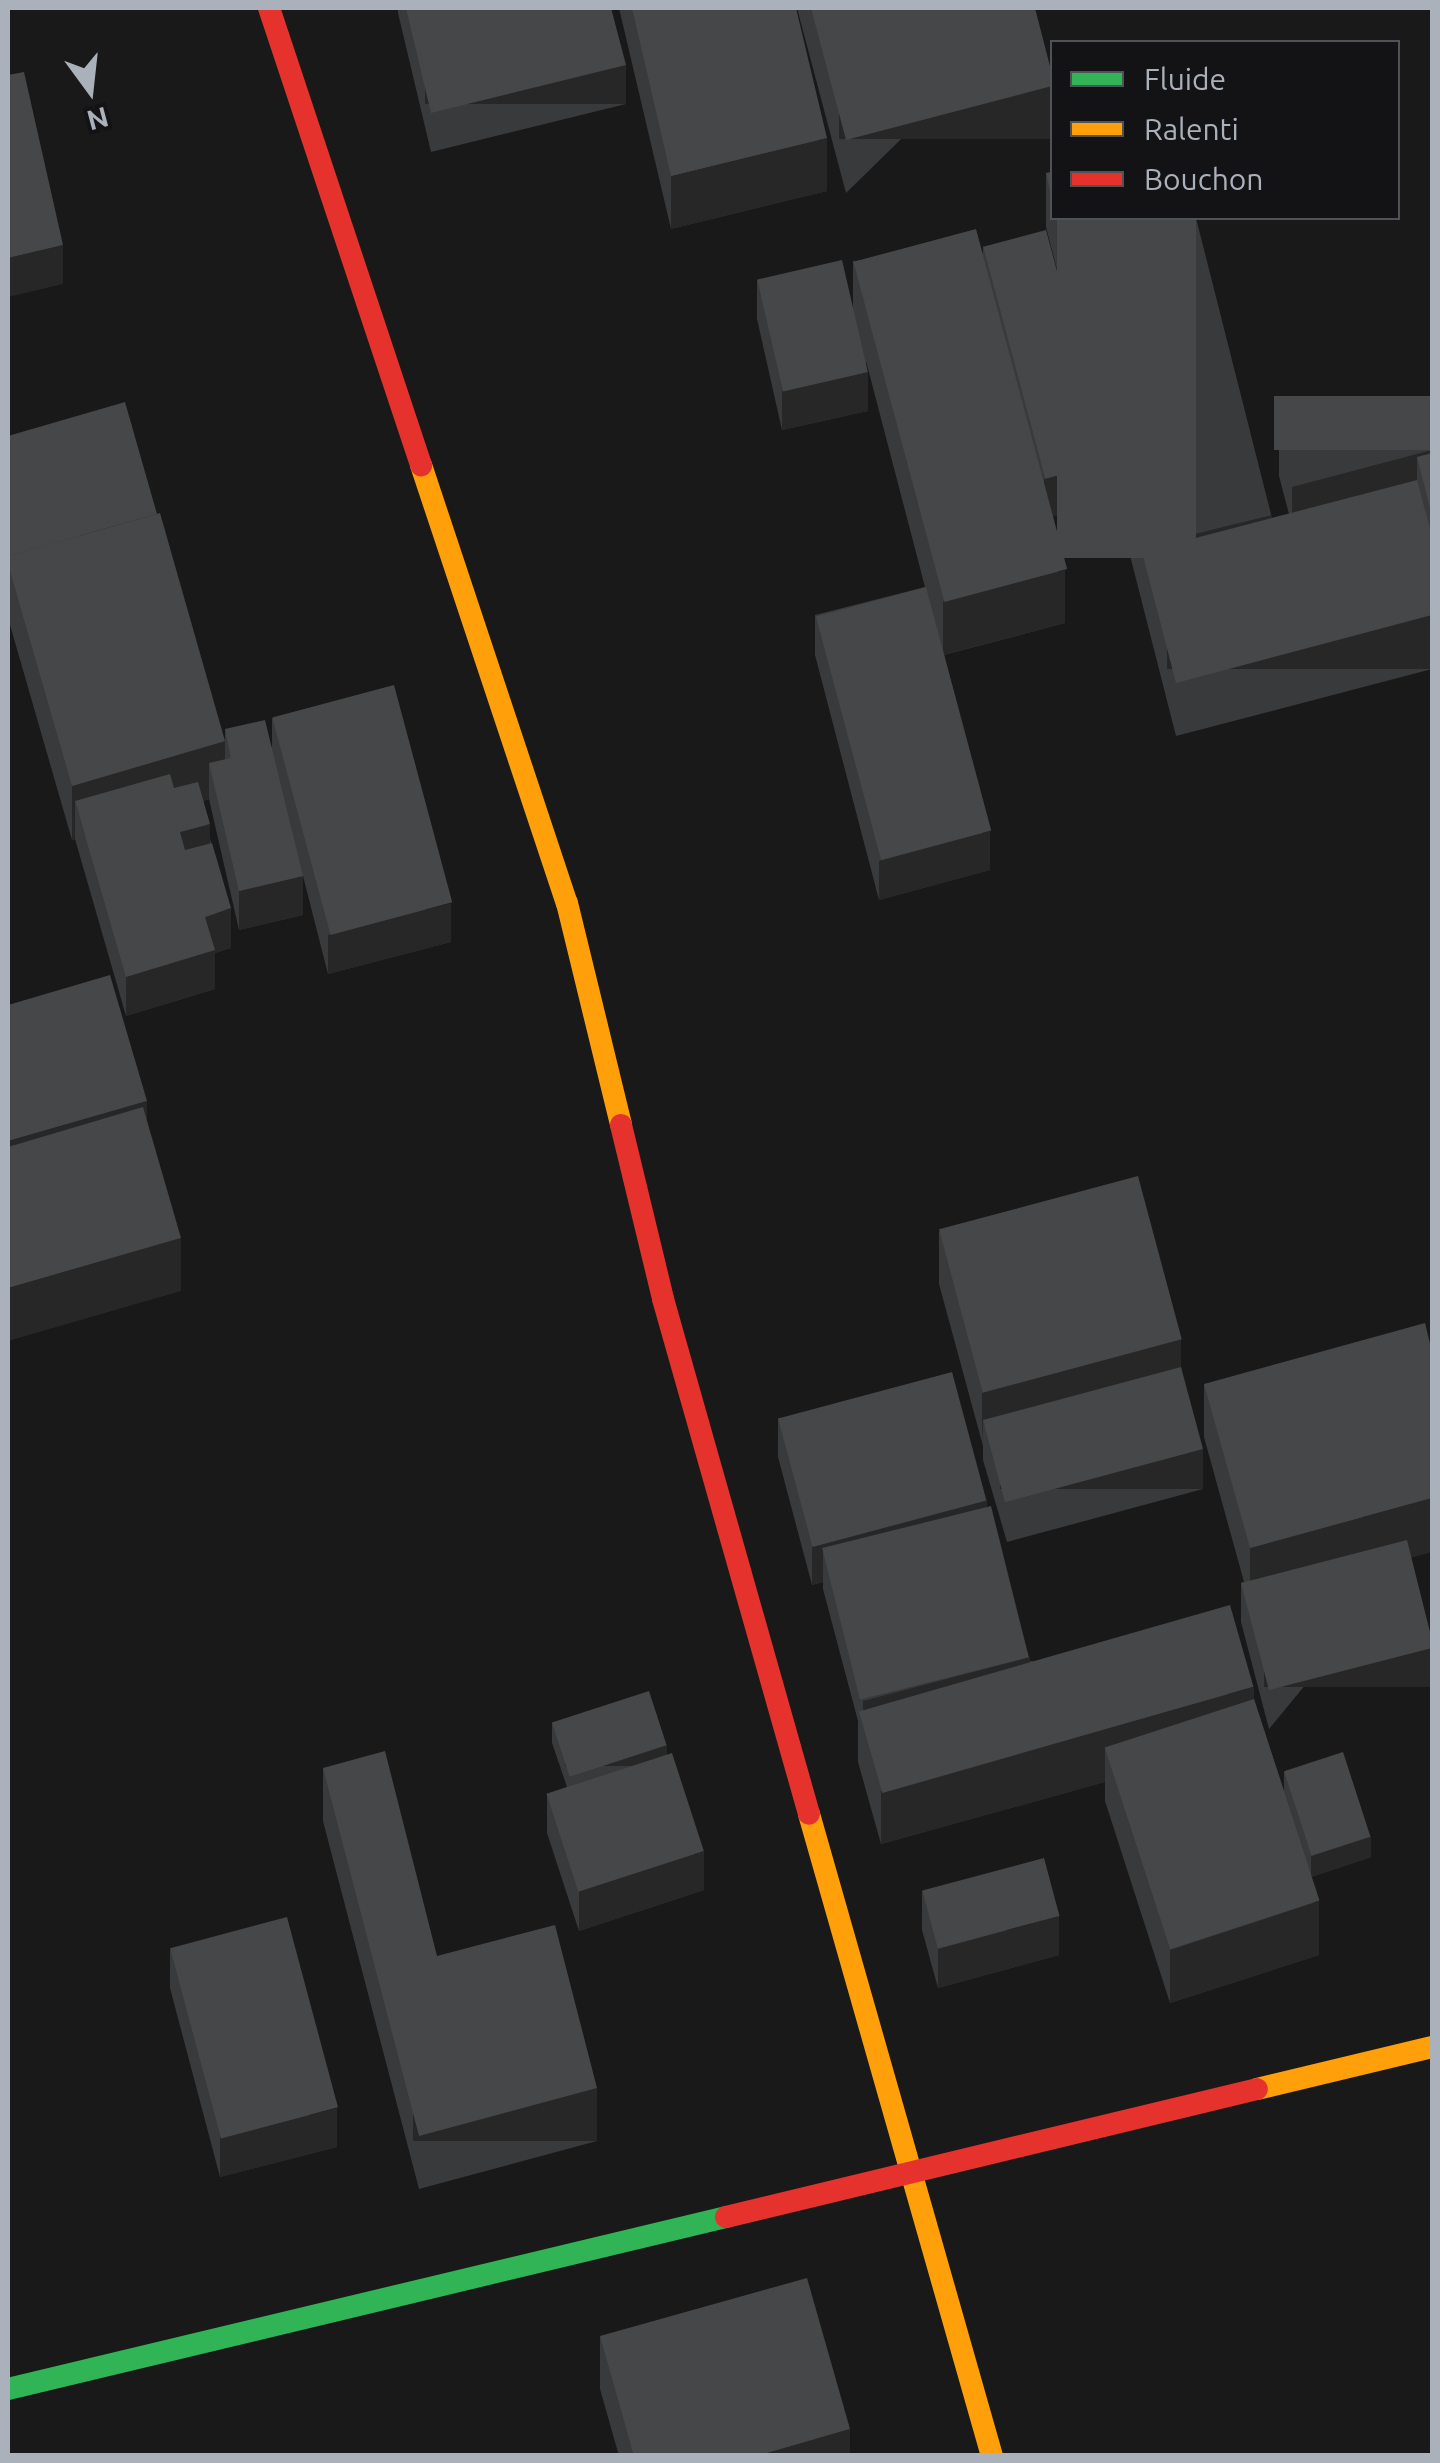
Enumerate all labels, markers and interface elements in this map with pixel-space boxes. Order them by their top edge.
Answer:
north arrow [40,40,140,140]
legend [1050,40,1400,220]
text: Fluide [1144,62,1226,96]
text: N [84,102,112,137]
text: Ralenti [1144,112,1239,146]
text: Bouchon [1144,162,1264,196]

